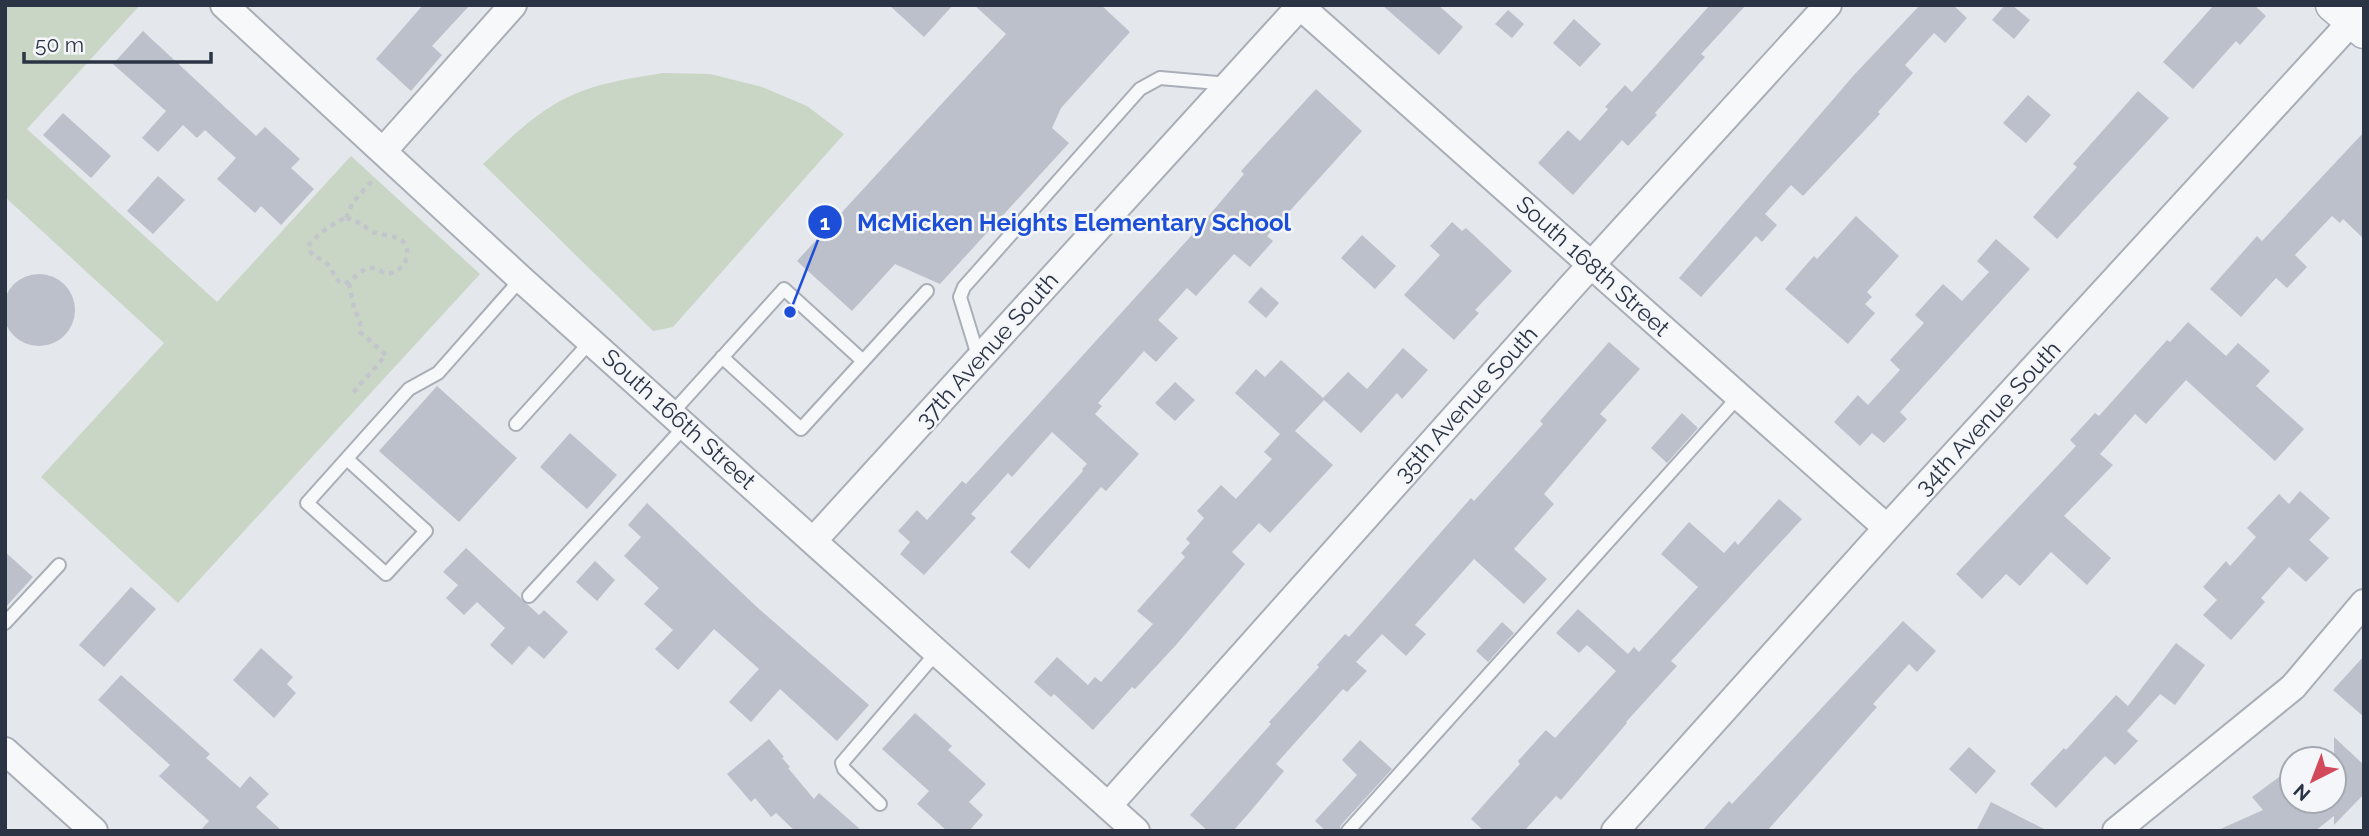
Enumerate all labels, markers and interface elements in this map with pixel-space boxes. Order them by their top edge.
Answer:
scale bar [24,21,212,65]
text: 50 m [35,32,84,57]
street label: South 168th Street [1511,190,1676,342]
callout: McMicken Heights Elementary School [807,200,1305,245]
text: McMicken Heights Elementary School [857,208,1291,237]
text: 1 [820,210,830,235]
street label: 37th Avenue South [910,266,1063,433]
street label: 35th Avenue South [1389,320,1543,487]
street label: 34th Avenue South [1910,335,2066,500]
street label: South 166th Street [597,343,762,495]
north arrow [2278,745,2348,815]
text: N [2289,780,2314,806]

